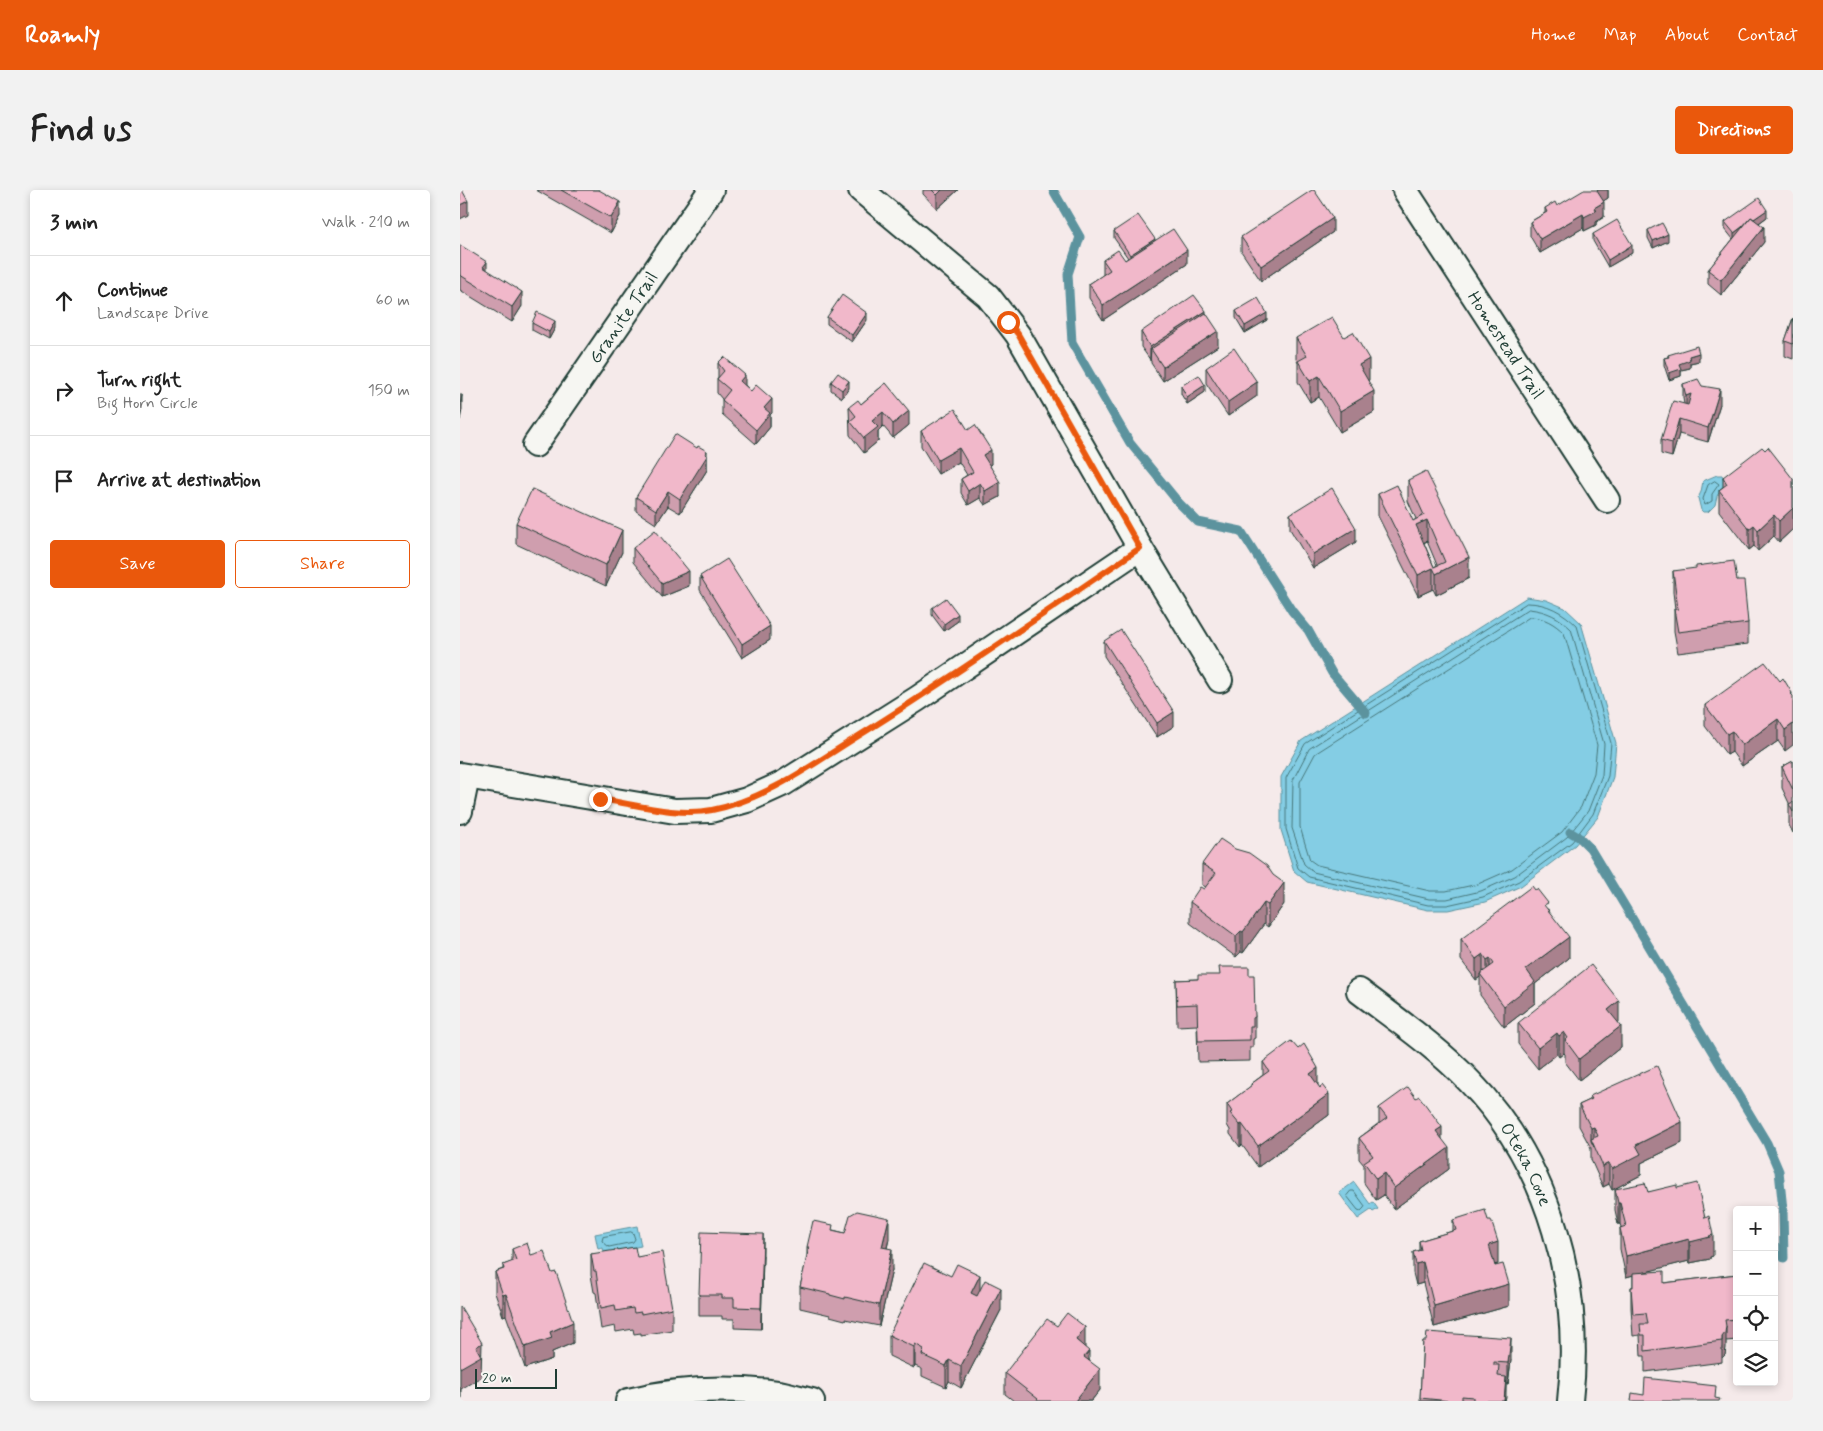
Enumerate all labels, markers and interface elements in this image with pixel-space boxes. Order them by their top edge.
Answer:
text: Roamly [25,20,100,51]
text: Home [1531,23,1576,47]
text: Map [1604,23,1637,47]
text: About [1665,23,1709,47]
text: Contact [1737,23,1798,47]
button: Directions [1675,106,1793,154]
text: Find us [30,107,132,153]
text: 3 min [50,209,98,237]
text: Walk · 210 m [322,212,410,233]
street label: Granite Trail [584,267,664,369]
text: Continue [97,278,168,303]
icon: ahead [50,287,78,315]
street label: Homestead Trail [1461,287,1549,404]
text: 60 m [376,290,410,311]
text: Landscape Drive [97,303,209,324]
route start [997,311,1020,334]
text: Turn right [97,368,181,393]
icon: right [50,377,78,405]
text: 150 m [368,380,410,401]
text: Big Horn Circle [97,393,198,414]
icon: arrive [50,467,78,495]
text: Arrive at destination [97,468,261,493]
button: Save [50,540,225,588]
button: Share [235,540,410,588]
route end [589,788,612,811]
street label: Oteka Cove [1494,1118,1557,1210]
map controls [1733,1206,1778,1386]
button: + [1733,1206,1778,1251]
button: − [1733,1251,1778,1296]
button: locate [1733,1296,1778,1341]
button: layers [1733,1341,1778,1386]
scale bar [475,1366,558,1389]
text: 20 m [482,1369,512,1387]

